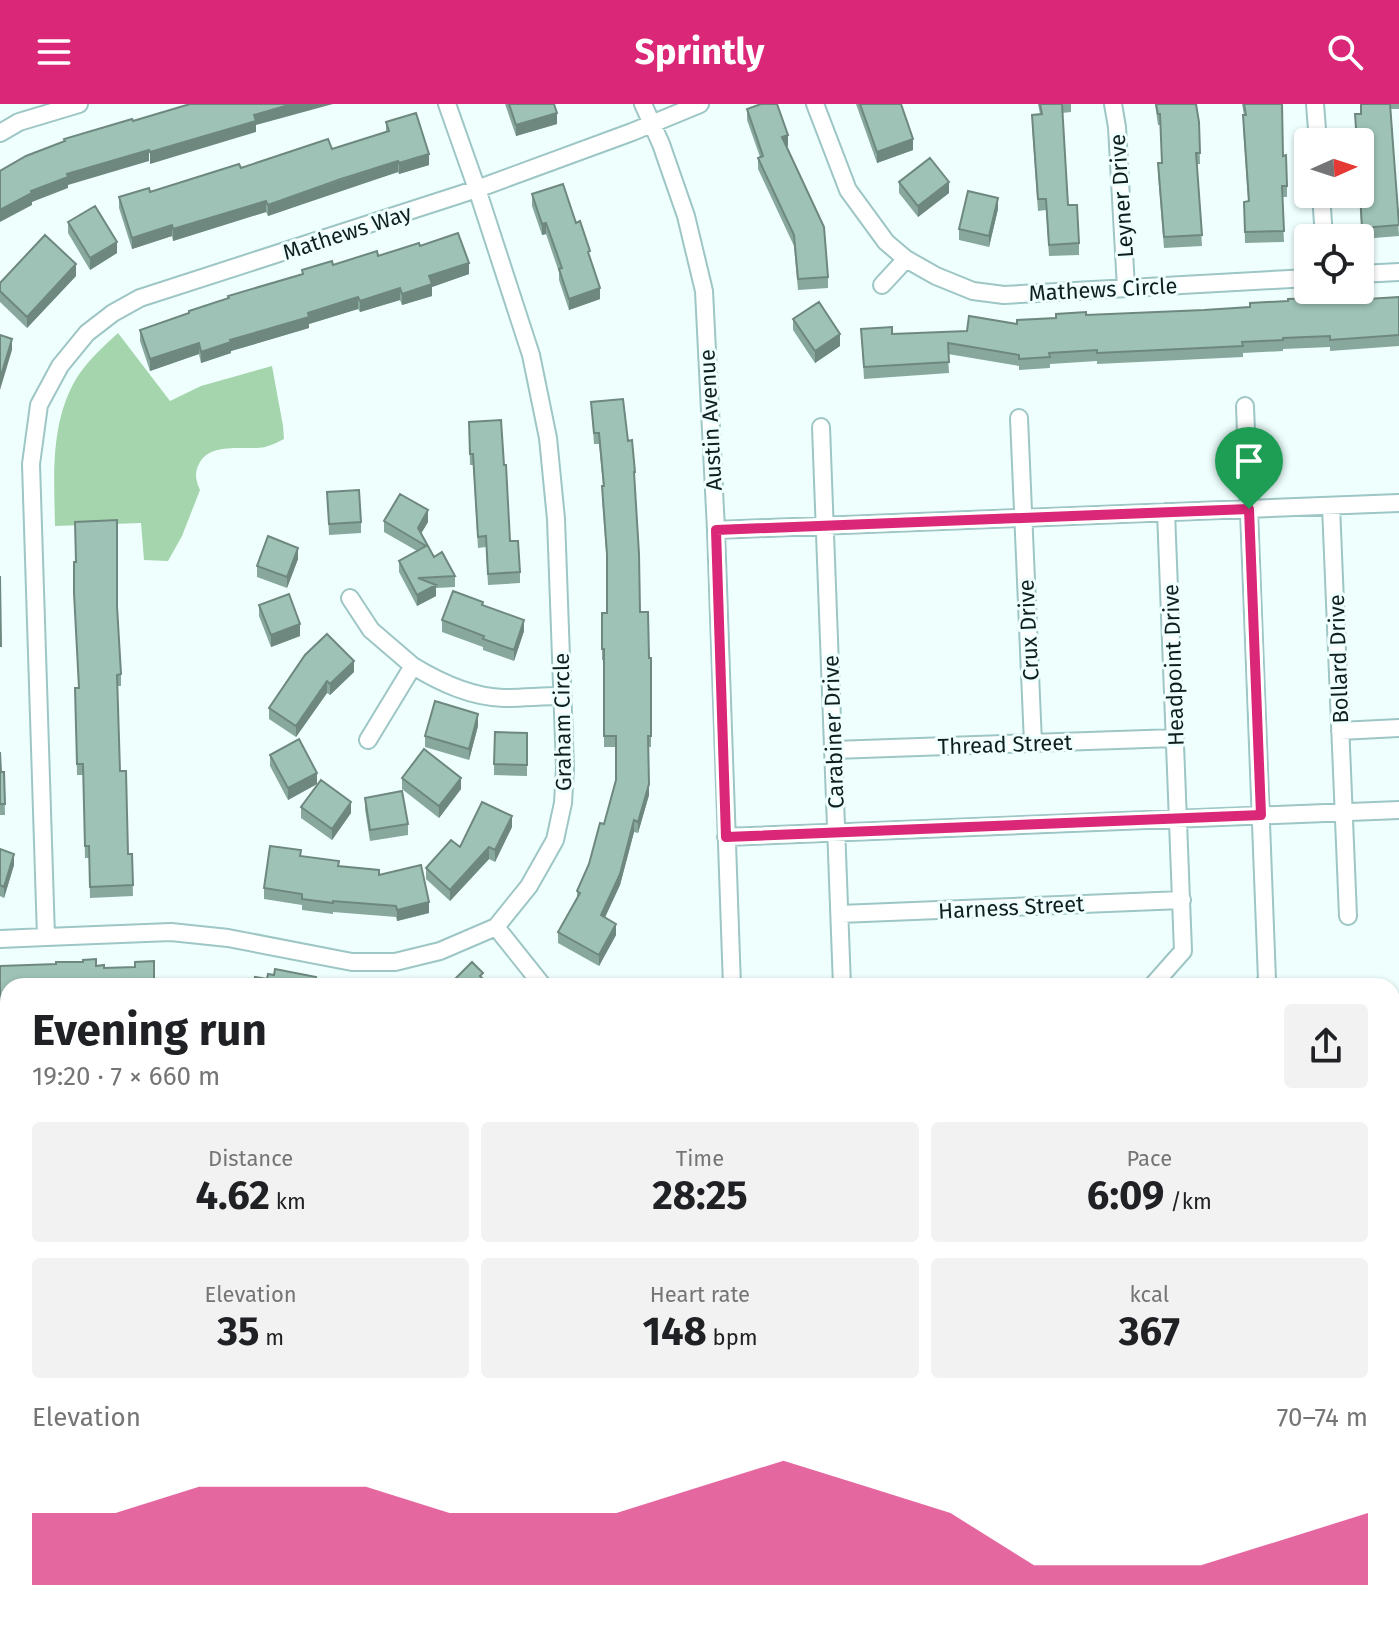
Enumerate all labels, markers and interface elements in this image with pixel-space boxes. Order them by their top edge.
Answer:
icon: menu [32,30,76,74]
text: Sprintly [635,30,764,74]
icon: search [1323,30,1367,74]
north arrow [1294,128,1374,208]
map controls [1294,128,1374,304]
street label: Leyner Drive [1104,133,1139,259]
street label: Mathews Way [279,199,415,266]
button: locate [1294,224,1374,304]
street label: Mathews Circle [1028,272,1178,307]
street label: Austin Avenue [693,349,728,491]
pin [1215,427,1283,509]
icon: arrive [1227,439,1271,483]
street label: Crux Drive [1012,579,1045,681]
street label: Headpoint Drive [1157,583,1190,747]
street label: Bollard Drive [1323,594,1354,724]
street label: Graham Circle [548,653,577,791]
street label: Carabiner Drive [817,655,850,809]
street label: Thread Street [937,729,1073,760]
street label: Harness Street [937,890,1085,925]
text: Evening run [32,1004,267,1057]
button: share [1284,1004,1368,1088]
text: 19:20 · 7 × 660 m [32,1061,220,1092]
text: Distance [208,1145,293,1172]
text: Time [676,1145,724,1172]
text: Pace [1127,1145,1172,1172]
text: 4.62 [195,1172,270,1220]
text: 28:25 [652,1172,748,1220]
text: 6:09 [1087,1172,1164,1220]
text: km [270,1188,306,1215]
text: /km [1164,1188,1212,1215]
text: Elevation [205,1281,297,1308]
text: Heart rate [650,1281,750,1308]
text: kcal [1130,1281,1169,1308]
text: 35 [217,1308,259,1356]
text: 148 [642,1308,707,1356]
text: 367 [1119,1308,1180,1356]
text: m [259,1324,284,1351]
text: bpm [707,1324,758,1351]
text: Elevation [32,1402,141,1433]
text: 70–74 m [1277,1402,1368,1433]

